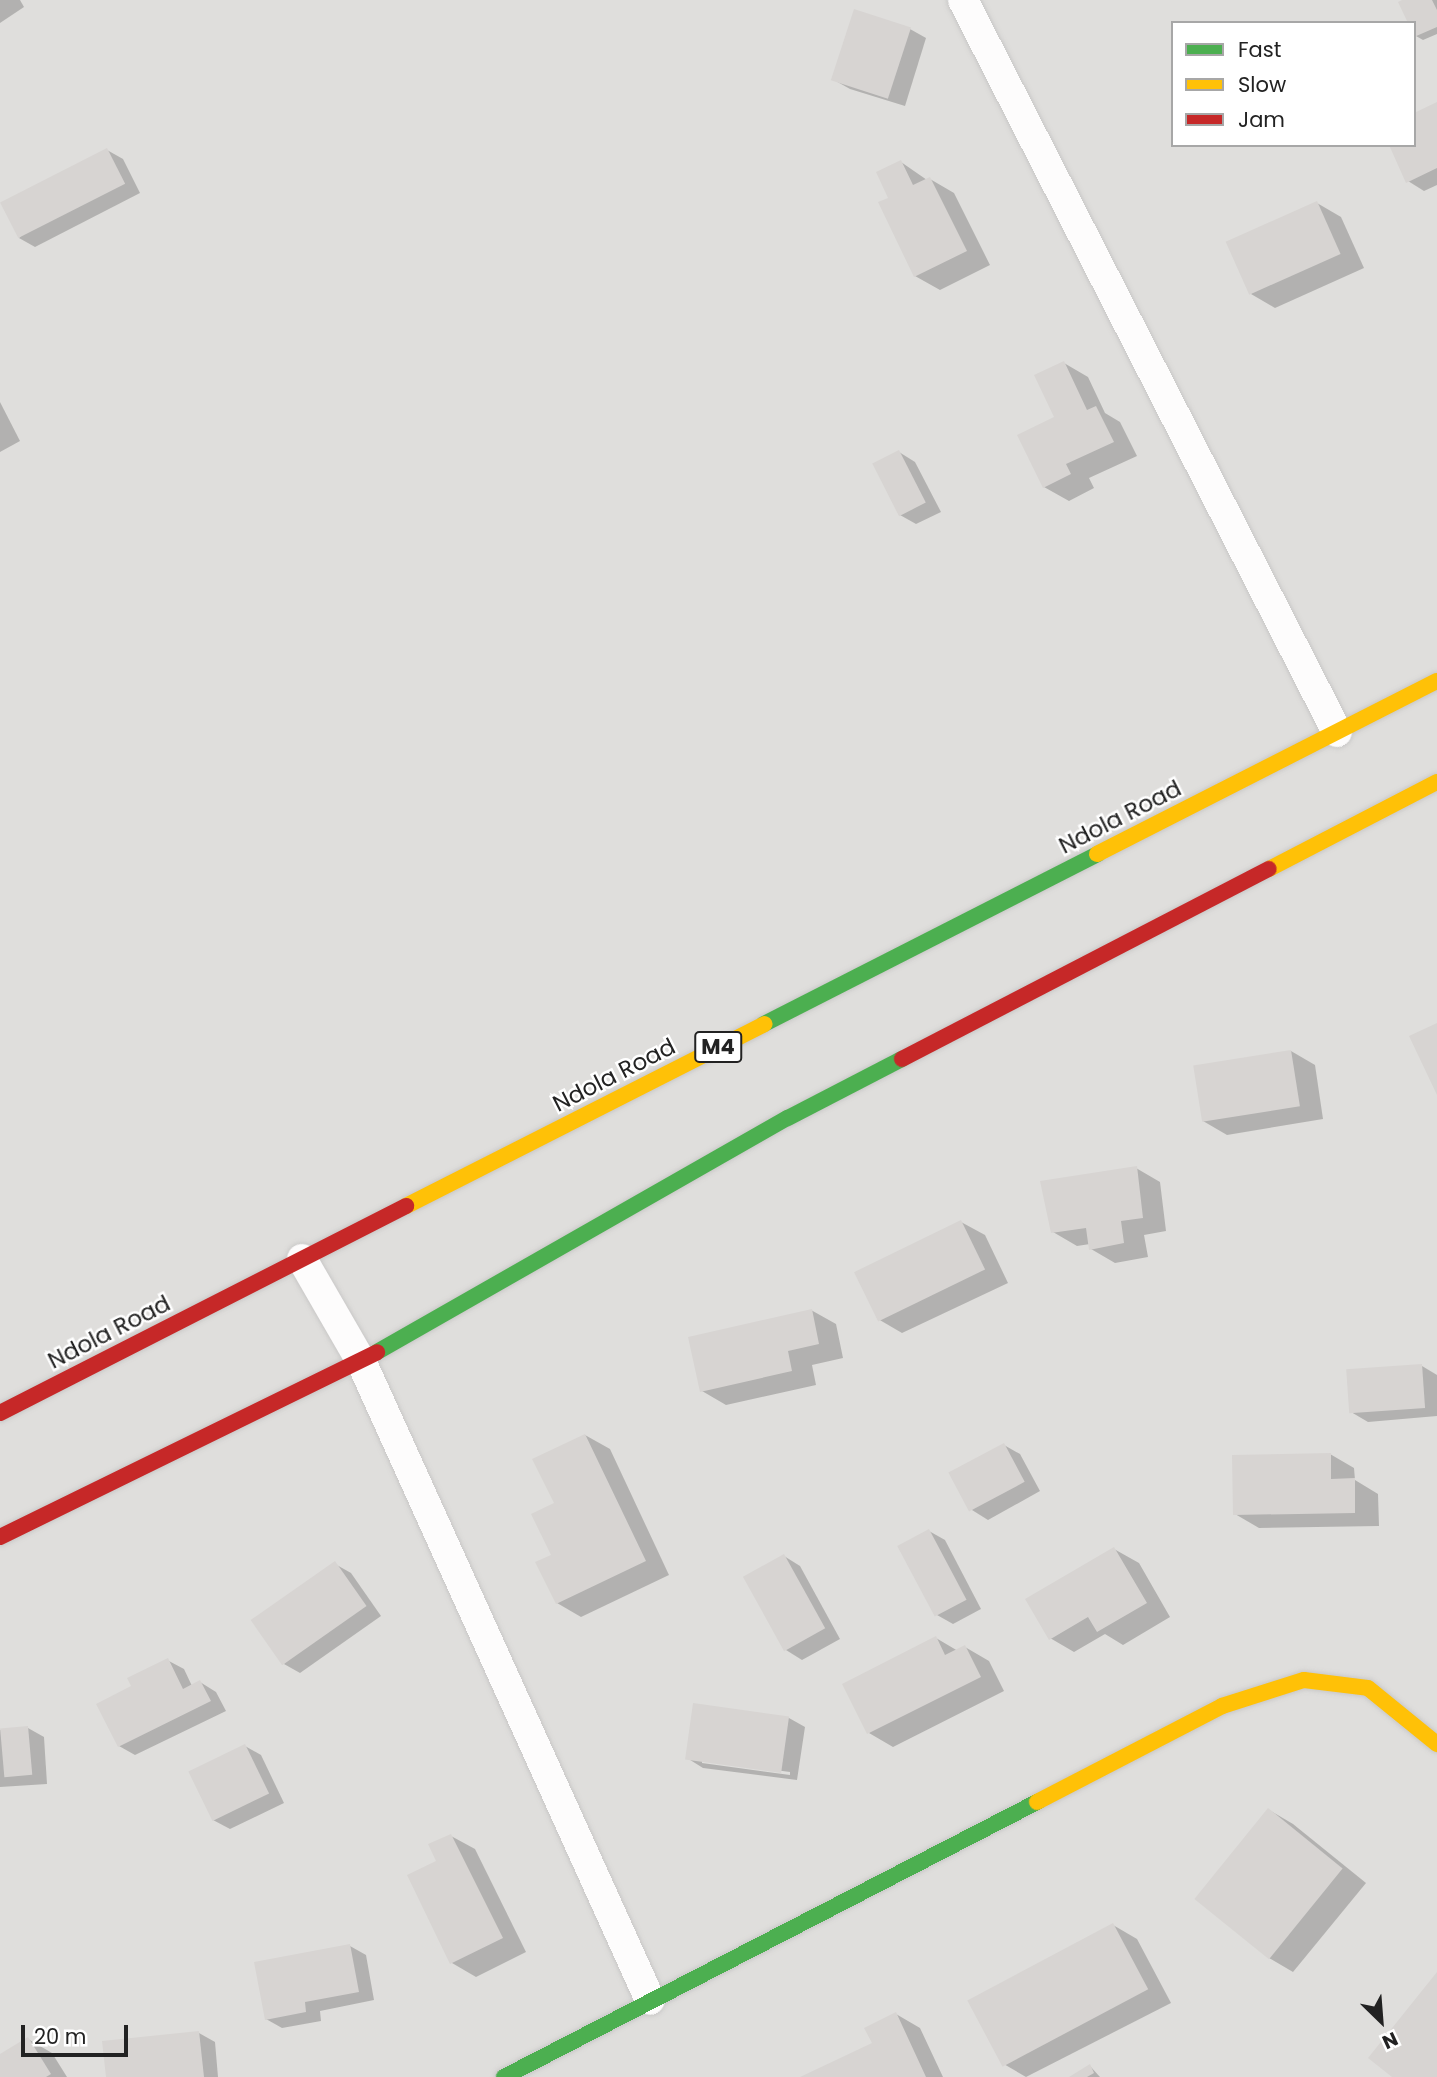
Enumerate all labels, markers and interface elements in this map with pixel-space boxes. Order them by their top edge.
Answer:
legend [1171,21,1416,147]
text: Fast [1238,35,1281,64]
text: Slow [1238,70,1286,99]
text: Jam [1238,105,1285,134]
street label: Ndola Road [1054,774,1186,860]
road number: M4 [694,1030,742,1064]
street label: Ndola Road [548,1032,680,1118]
street label: Ndola Road [43,1289,175,1375]
north arrow [1346,1986,1416,2056]
scale bar [24,2010,131,2054]
text: 20 m [34,2022,87,2051]
text: N [1378,2025,1402,2056]

